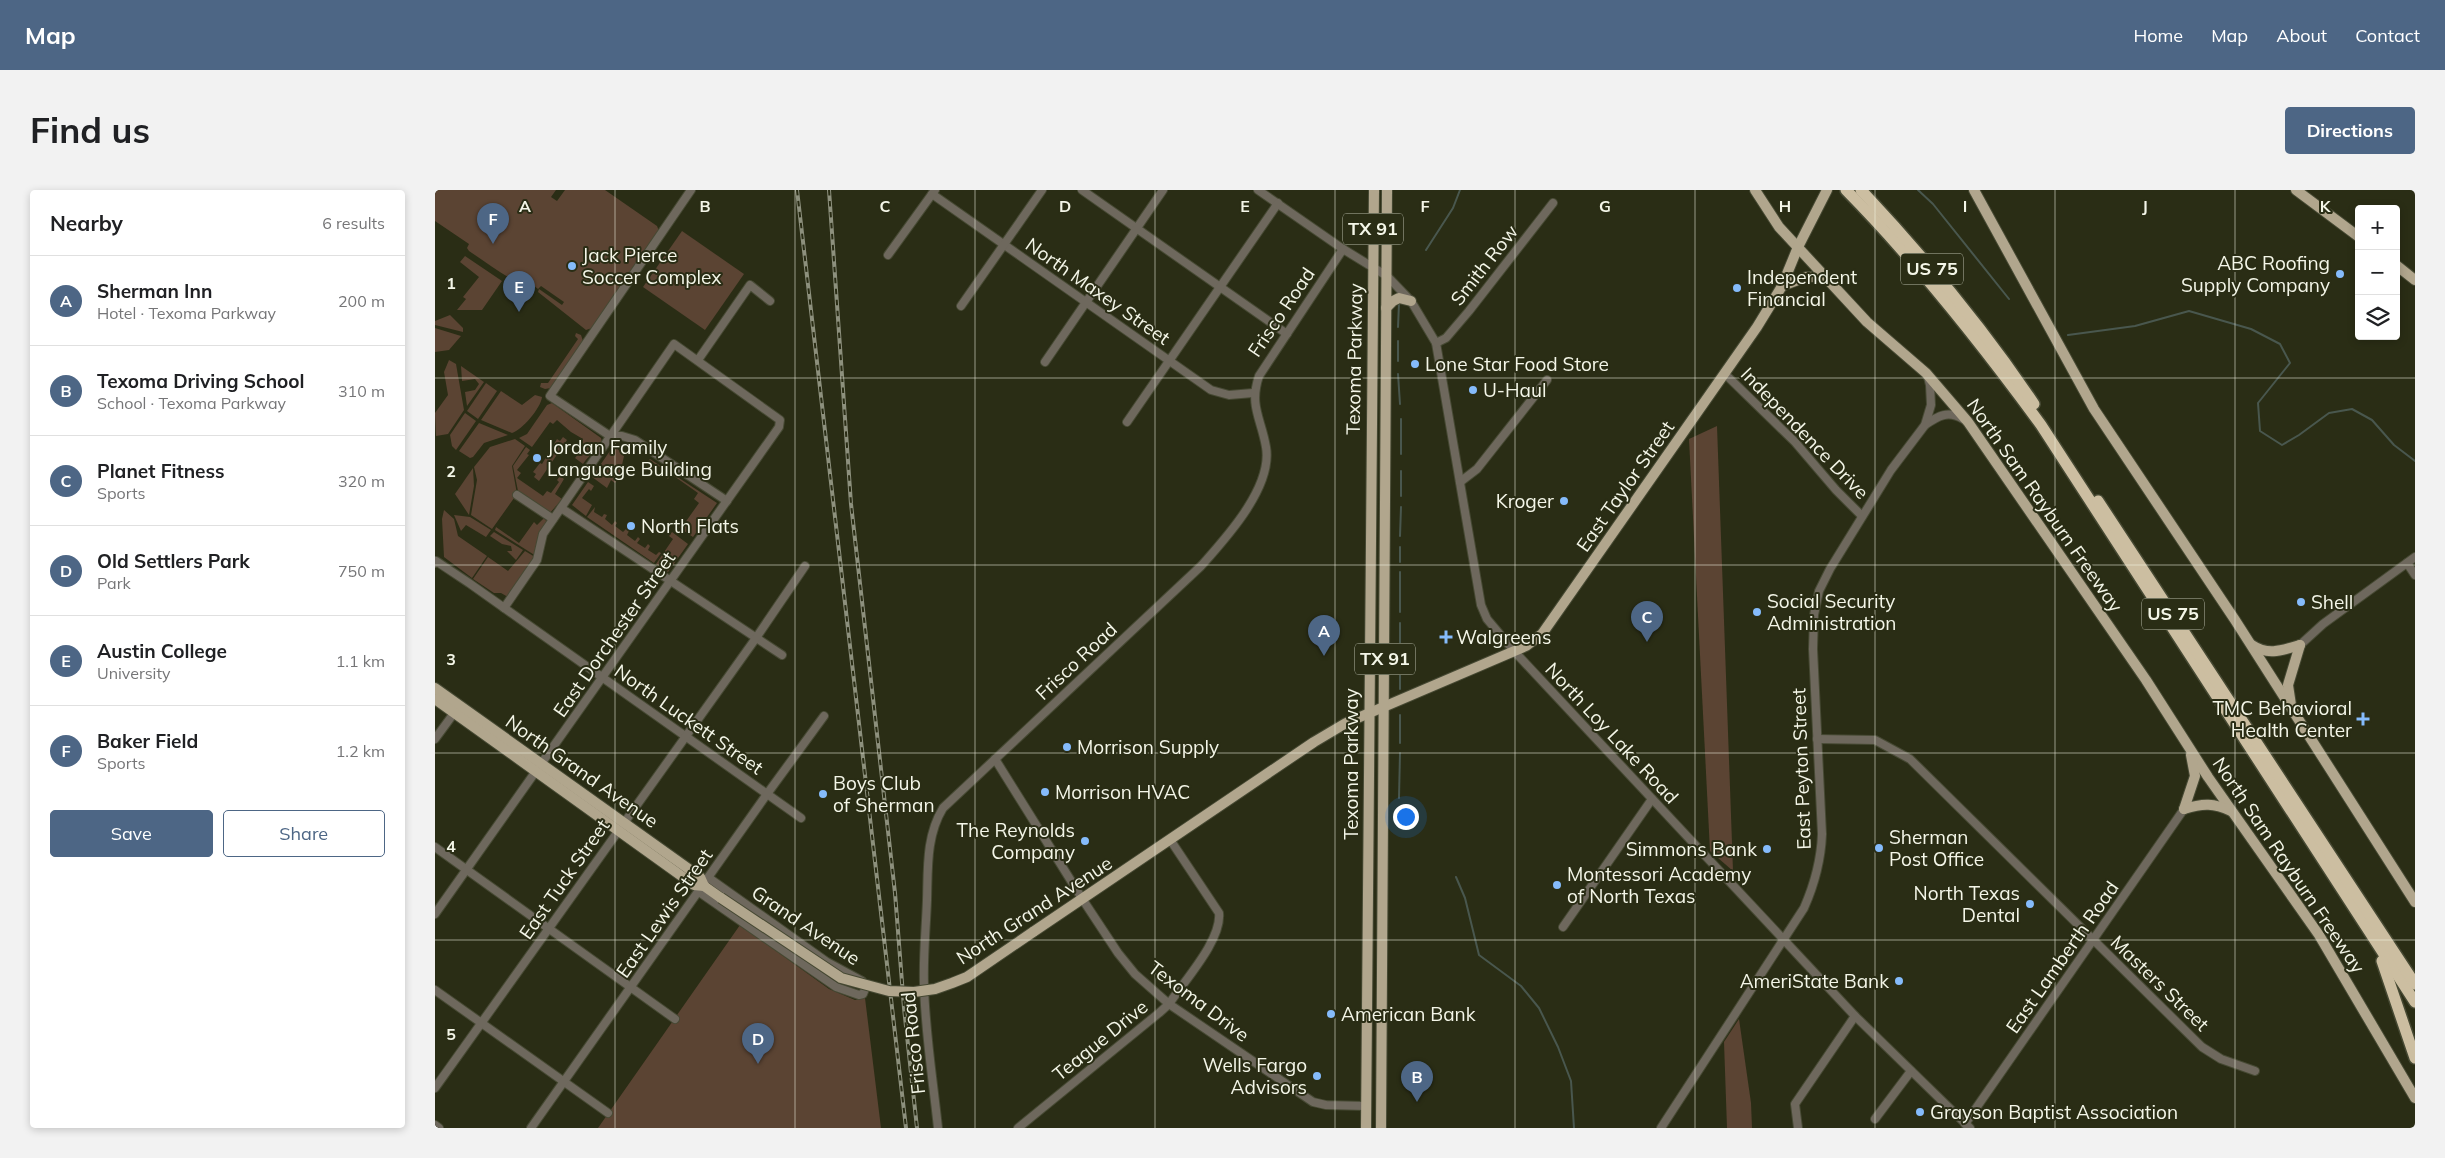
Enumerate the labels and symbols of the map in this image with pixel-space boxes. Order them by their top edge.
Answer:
text: A [519,196,531,216]
text: B [699,196,711,216]
text: C [880,196,891,216]
text: D [1059,196,1071,216]
text: E [1240,196,1250,216]
text: F [1420,196,1430,216]
text: G [1599,196,1611,216]
text: H [1779,196,1791,216]
text: I [1963,196,1967,216]
text: J [2142,196,2148,216]
text: K [2320,196,2332,216]
pin: F [477,203,509,244]
road number: TX 91 [1343,213,1403,244]
street label: Smith Row [1445,220,1523,310]
street label: North Maxey Street [1021,232,1175,350]
place label: Jack Pierce Soccer Complex [582,243,722,289]
place label: ABC Roofing Supply Company [2181,251,2330,297]
road number: US 75 [1901,254,1963,285]
marker: Jack Pierce Soccer Complex [566,260,578,272]
street label: Frisco Road [1242,263,1320,361]
place label: Independent Financial [1747,265,1858,311]
marker: ABC Roofing Supply Company [2334,268,2346,280]
pin: E [503,271,535,312]
text: 1 [446,273,456,293]
marker: Independent Financial [1731,282,1743,294]
street label: Texoma Parkway [1341,283,1367,435]
place label: Lone Star Food Store [1425,352,1609,376]
marker: Lone Star Food Store [1409,358,1421,370]
street label: Independence Drive [1736,362,1874,504]
place label: U-Haul [1483,378,1546,402]
marker: U-Haul [1467,384,1479,396]
street label: North Sam Rayburn Freeway [1962,393,2128,617]
street label: East Taylor Street [1571,416,1679,556]
place label: Jordan Family Language Building [547,435,712,481]
marker: Jordan Family Language Building [531,452,543,464]
text: 2 [446,461,456,481]
place label: Kroger [1496,489,1554,513]
marker: Kroger [1558,495,1570,507]
place label: North Flats [641,514,739,538]
marker: North Flats [625,520,637,532]
street label: East Dorchester Street [548,546,680,721]
place label: Social Security Administration [1767,589,1896,635]
place label: Shell [2311,590,2353,614]
marker: Shell [2295,596,2307,608]
road number: US 75 [2142,598,2204,629]
pin: C [1631,601,1663,642]
marker: Social Security Administration [1751,606,1763,618]
pin: A [1308,615,1340,656]
street label: Frisco Road [1030,617,1122,705]
place label: Walgreens [1456,625,1551,649]
marker: Walgreens [1440,631,1452,643]
road number: TX 91 [1355,644,1415,674]
text: 3 [446,649,456,669]
street label: North Loy Lake Road [1540,657,1684,809]
street label: North Luckett Street [610,659,768,780]
street label: East Peyton Street [1786,687,1816,850]
street label: Texoma Parkway [1339,688,1363,840]
place label: TMC Behavioral Health Center [2212,696,2352,742]
street label: North Grand Avenue [501,709,663,833]
marker: TMC Behavioral Health Center [2356,712,2370,726]
place label: Morrison Supply [1077,735,1219,759]
marker: Morrison Supply [1061,741,1073,753]
street label: North Sam Rayburn Freeway [2208,752,2370,978]
place label: Boys Club of Sherman [833,771,935,817]
place label: Morrison HVAC [1055,780,1190,804]
marker: Morrison HVAC [1039,786,1051,798]
marker: Boys Club of Sherman [817,788,829,800]
your location [1393,804,1419,830]
street label: East Tuck Street [514,814,615,944]
place label: The Reynolds Company [957,818,1075,864]
place label: Sherman Post Office [1889,825,1984,871]
marker: The Reynolds Company [1079,835,1091,847]
text: 4 [446,836,456,856]
place label: Simmons Bank [1626,837,1757,861]
marker: Sherman Post Office [1873,842,1885,854]
marker: Simmons Bank [1761,843,1773,855]
street label: East Lewis Street [611,844,718,982]
street label: North Grand Avenue [952,851,1116,969]
place label: Montessori Academy of North Texas [1567,862,1751,908]
street label: East Lamberth Road [2000,876,2124,1038]
marker: Montessori Academy of North Texas [1551,879,1563,891]
street label: Grand Avenue [747,880,865,970]
place label: North Texas Dental [1914,881,2020,927]
marker: North Texas Dental [2024,898,2036,910]
street label: Masters Street [2106,930,2214,1036]
street label: Texoma Drive [1144,955,1254,1047]
place label: AmeriState Bank [1740,969,1889,993]
marker: AmeriState Bank [1893,975,1905,987]
street label: Frisco Road [896,991,930,1095]
street label: Teague Drive [1048,994,1152,1086]
place label: American Bank [1341,1002,1476,1026]
marker: American Bank [1325,1008,1337,1020]
pin: D [742,1023,774,1064]
text: 5 [446,1024,456,1044]
place label: Wells Fargo Advisors [1202,1053,1307,1099]
pin: B [1401,1061,1433,1102]
marker: Wells Fargo Advisors [1311,1070,1323,1082]
place label: Grayson Baptist Association [1930,1100,2178,1124]
marker: Grayson Baptist Association [1914,1106,1926,1118]

